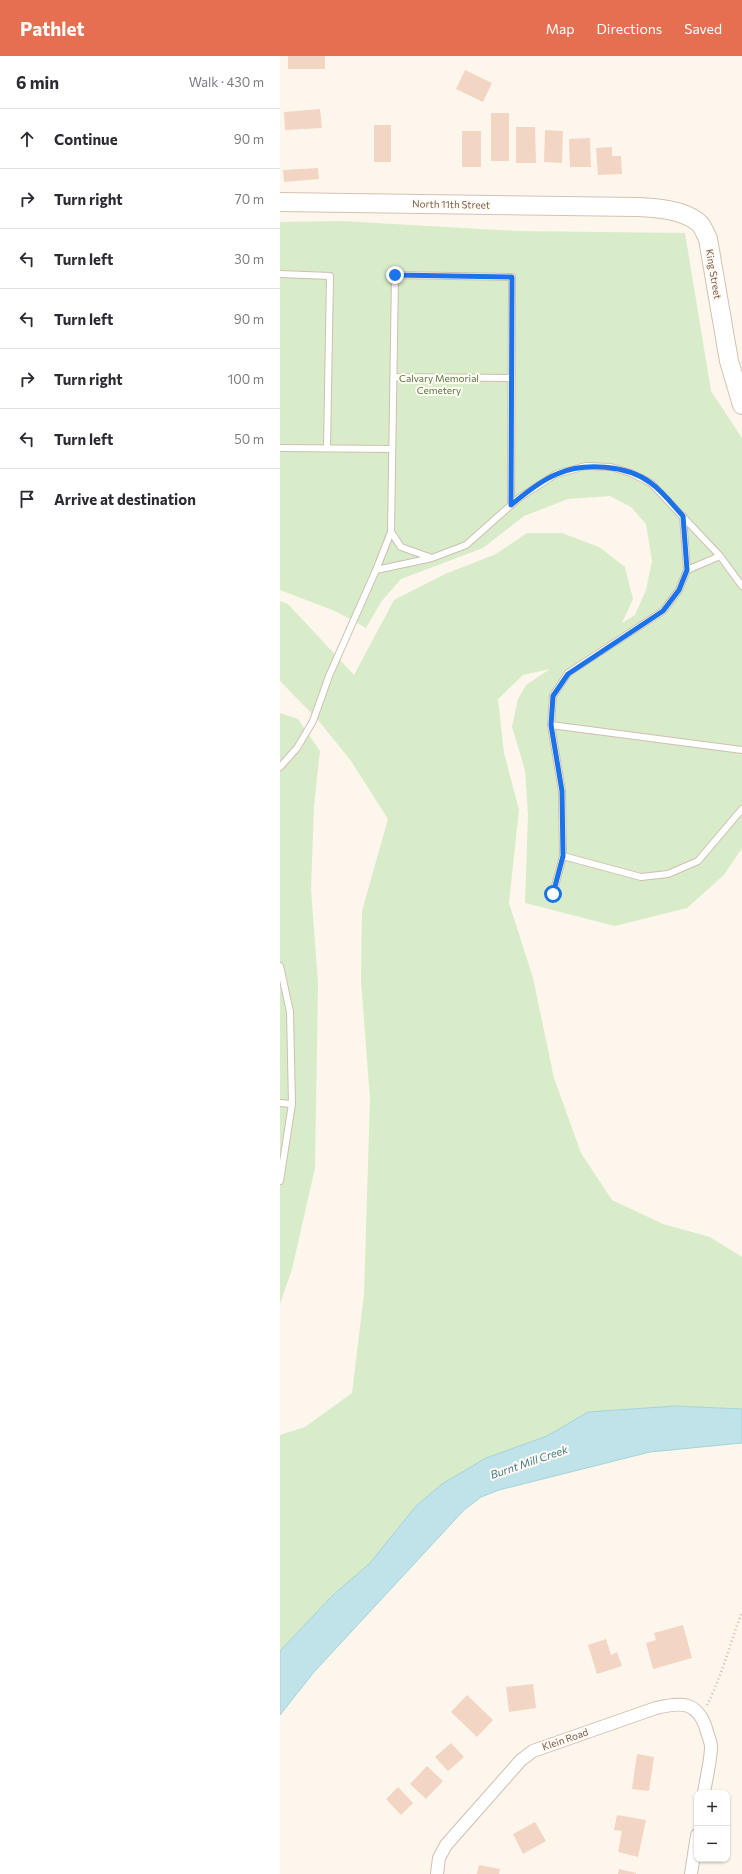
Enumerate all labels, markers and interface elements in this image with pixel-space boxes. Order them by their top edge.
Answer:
text: Pathlet [20,17,85,40]
text: Map [546,20,575,37]
text: Directions [597,20,662,37]
text: Saved [684,20,722,37]
text: 6 min [16,72,59,93]
text: Walk · 430 m [189,74,264,90]
icon: ahead [16,128,38,150]
text: Continue [54,130,118,148]
text: 90 m [234,131,264,147]
icon: right [16,188,38,210]
text: Turn right [54,190,123,208]
text: 70 m [235,191,264,207]
street label: North 11th Street [412,197,490,211]
icon: left [16,248,38,270]
street label: King Street [704,248,724,300]
text: Turn left [54,250,113,268]
text: 30 m [234,251,264,267]
route end [386,266,404,284]
icon: left [16,308,38,330]
text: Turn left [54,310,113,328]
text: 90 m [234,311,264,327]
icon: right [16,368,38,390]
text: Turn right [54,370,123,388]
text: 100 m [228,371,264,387]
park label: Calvary Memorial Cemetery [399,372,479,396]
icon: left [16,428,38,450]
text: Turn left [54,430,113,448]
text: 50 m [234,431,264,447]
icon: arrive [16,488,38,510]
text: Arrive at destination [54,490,196,508]
route start [544,885,562,903]
water label: Burnt Mill Creek [488,1442,570,1481]
street label: Klein Road [540,1725,590,1753]
map controls [694,1790,730,1862]
button: + [694,1790,730,1826]
button: − [694,1826,730,1862]

